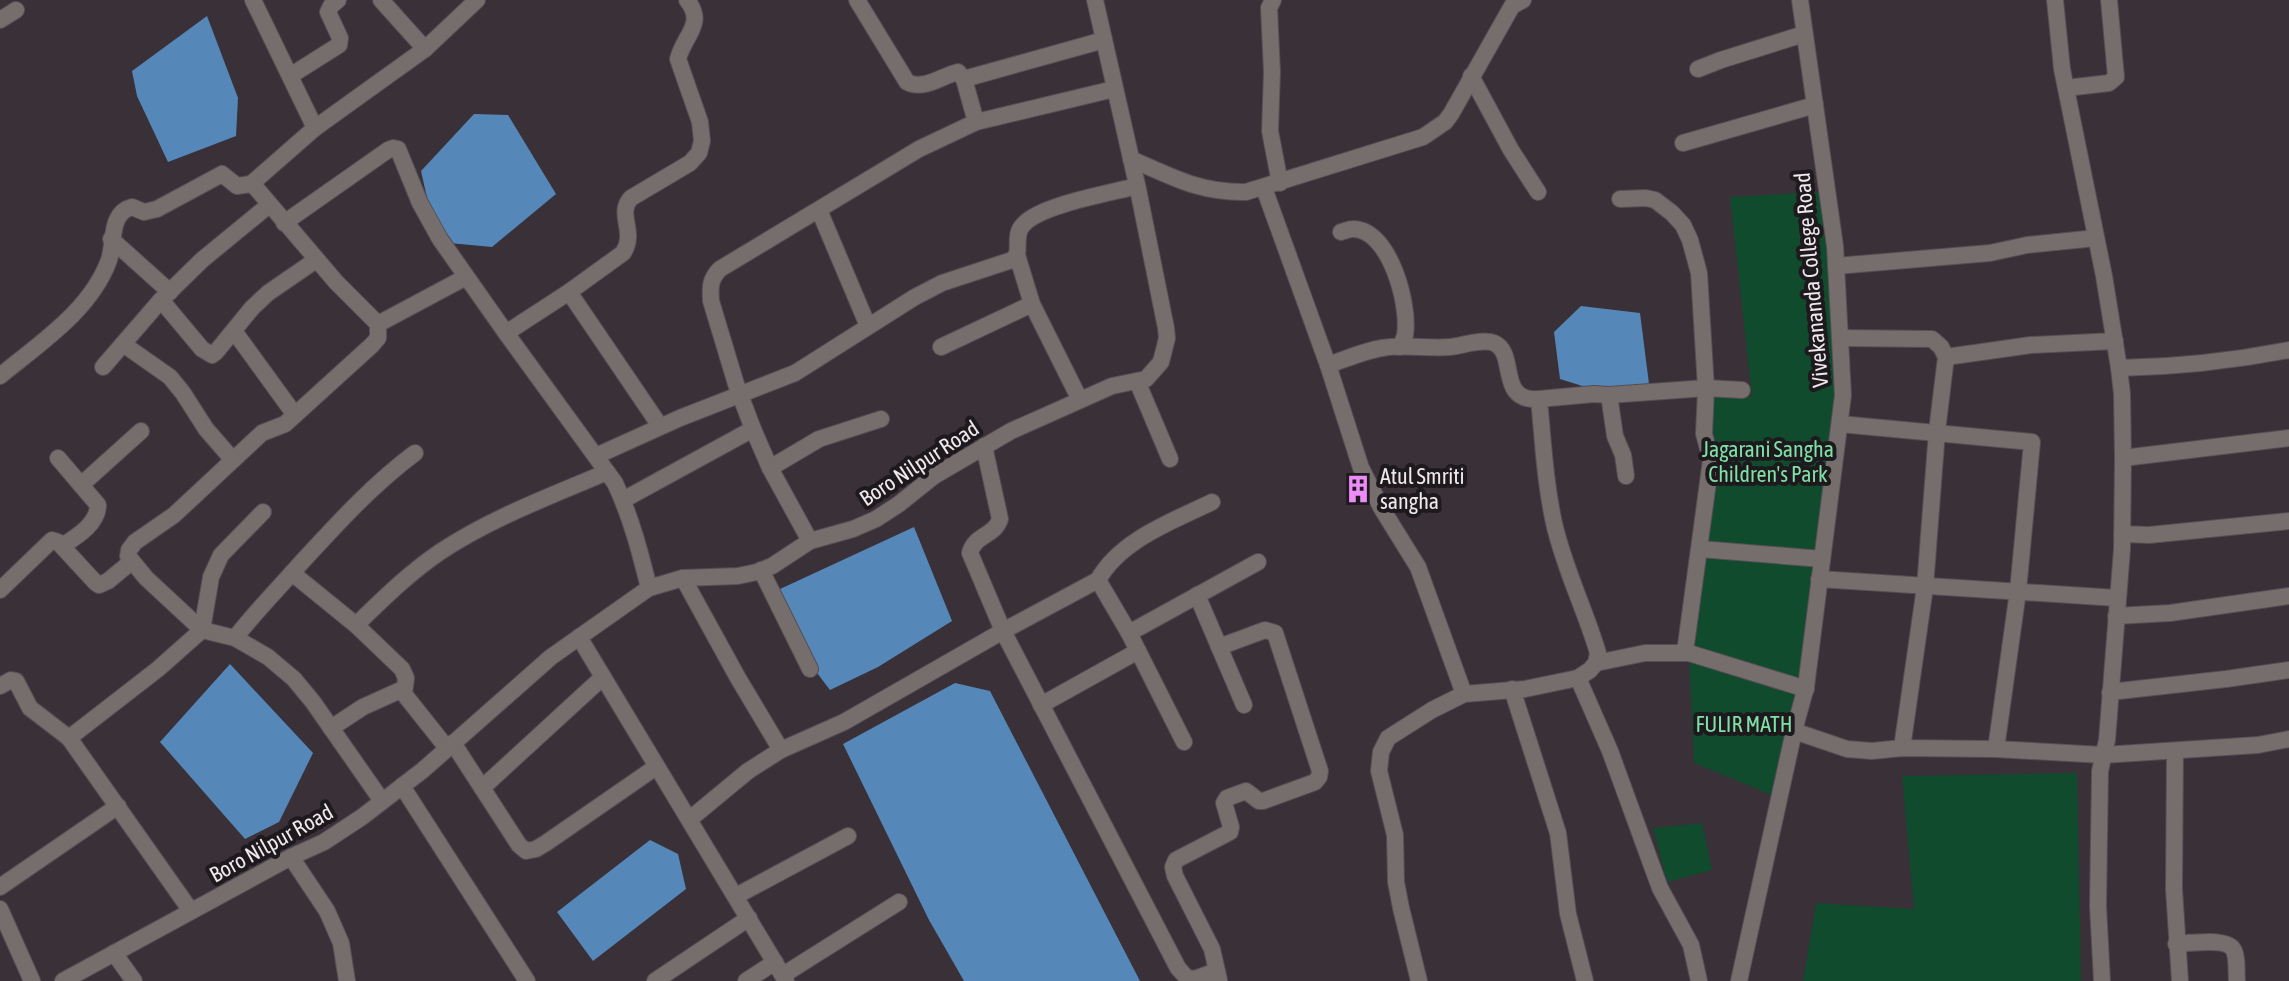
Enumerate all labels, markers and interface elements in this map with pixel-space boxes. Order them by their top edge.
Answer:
street label: Vivekananda College Road [1789,172,1833,388]
street label: Boro Nilpur Road [854,415,984,511]
park label: Jagarani Sangha Children's Park [1702,436,1834,487]
place label: Atul Smriti sangha [1380,463,1465,514]
building icon: Atul Smriti sangha [1343,474,1373,504]
park label: FULIR MATH [1695,711,1793,737]
street label: Boro Nilpur Road [205,798,337,888]

